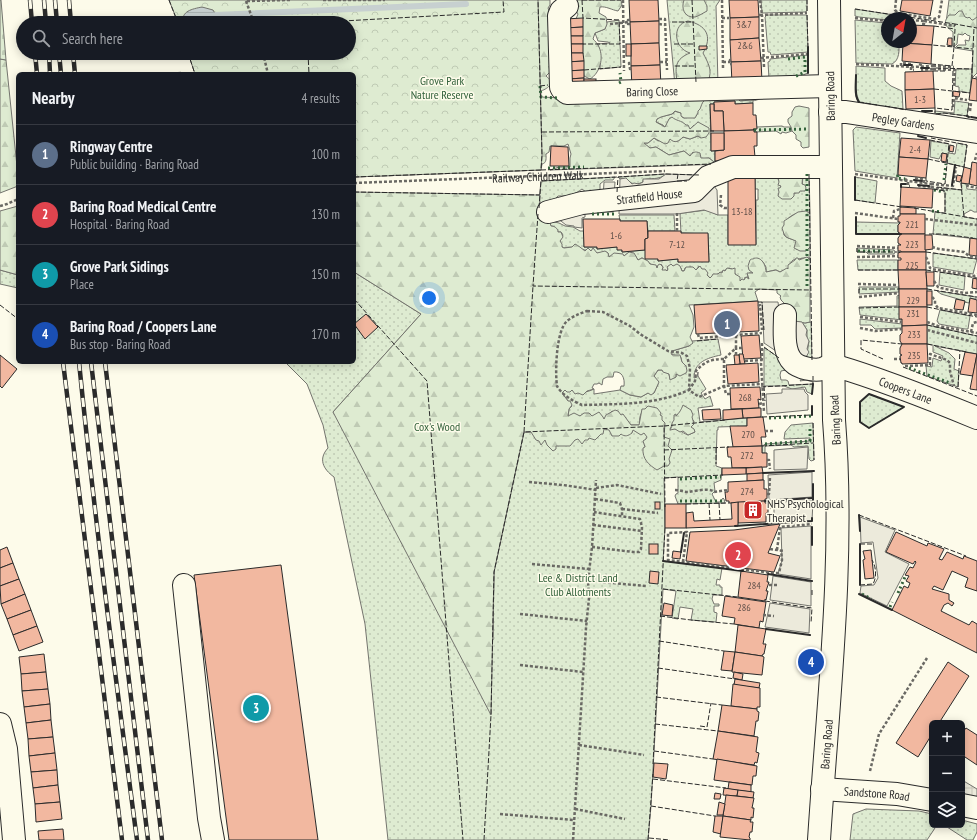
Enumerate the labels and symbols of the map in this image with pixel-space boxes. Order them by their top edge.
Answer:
north arrow [881,12,917,48]
house number: 3&7 [736,18,752,31]
house number: 2&6 [737,39,753,52]
street label: Baring Road [822,71,838,121]
park label: Grove Park Nature Reserve [411,73,473,102]
street label: Baring Close [626,83,678,99]
house number: 1-3 [914,93,926,106]
street label: Pegley Gardens [871,109,936,133]
house number: 2-4 [909,143,921,156]
street label: Railway Children Walk [492,167,584,185]
street label: Stratfield House [616,185,683,207]
house number: 13-18 [732,205,752,218]
house number: 221 [905,218,919,231]
house number: 1-6 [610,229,622,242]
house number: 7-12 [669,238,685,251]
house number: 223 [905,238,919,251]
house number: 225 [905,259,919,272]
your location [419,288,439,308]
house number: 229 [906,294,920,307]
house number: 231 [906,307,920,320]
pin: 1 [714,309,740,339]
house number: 233 [907,328,921,341]
house number: 235 [907,349,921,362]
street label: Coopers Lane [877,373,935,407]
house number: 268 [738,391,752,404]
street label: Baring Road [826,395,844,445]
park label: Cox's Wood [414,419,460,434]
house number: 270 [741,428,755,441]
house number: 272 [740,449,754,462]
house number: 274 [740,485,754,498]
place label: NHS Psychological Therapist [767,496,844,525]
building icon: NHS Psychological Therapist [742,499,764,521]
pin: 2 [725,540,751,570]
park label: Lee & District Land Club Allotments [538,570,618,599]
house number: 284 [747,579,761,592]
house number: 286 [737,601,751,614]
pin: 4 [798,647,824,677]
pin: 3 [243,693,269,723]
street label: Baring Road [817,719,835,770]
street label: Sandstone Road [843,783,911,804]

